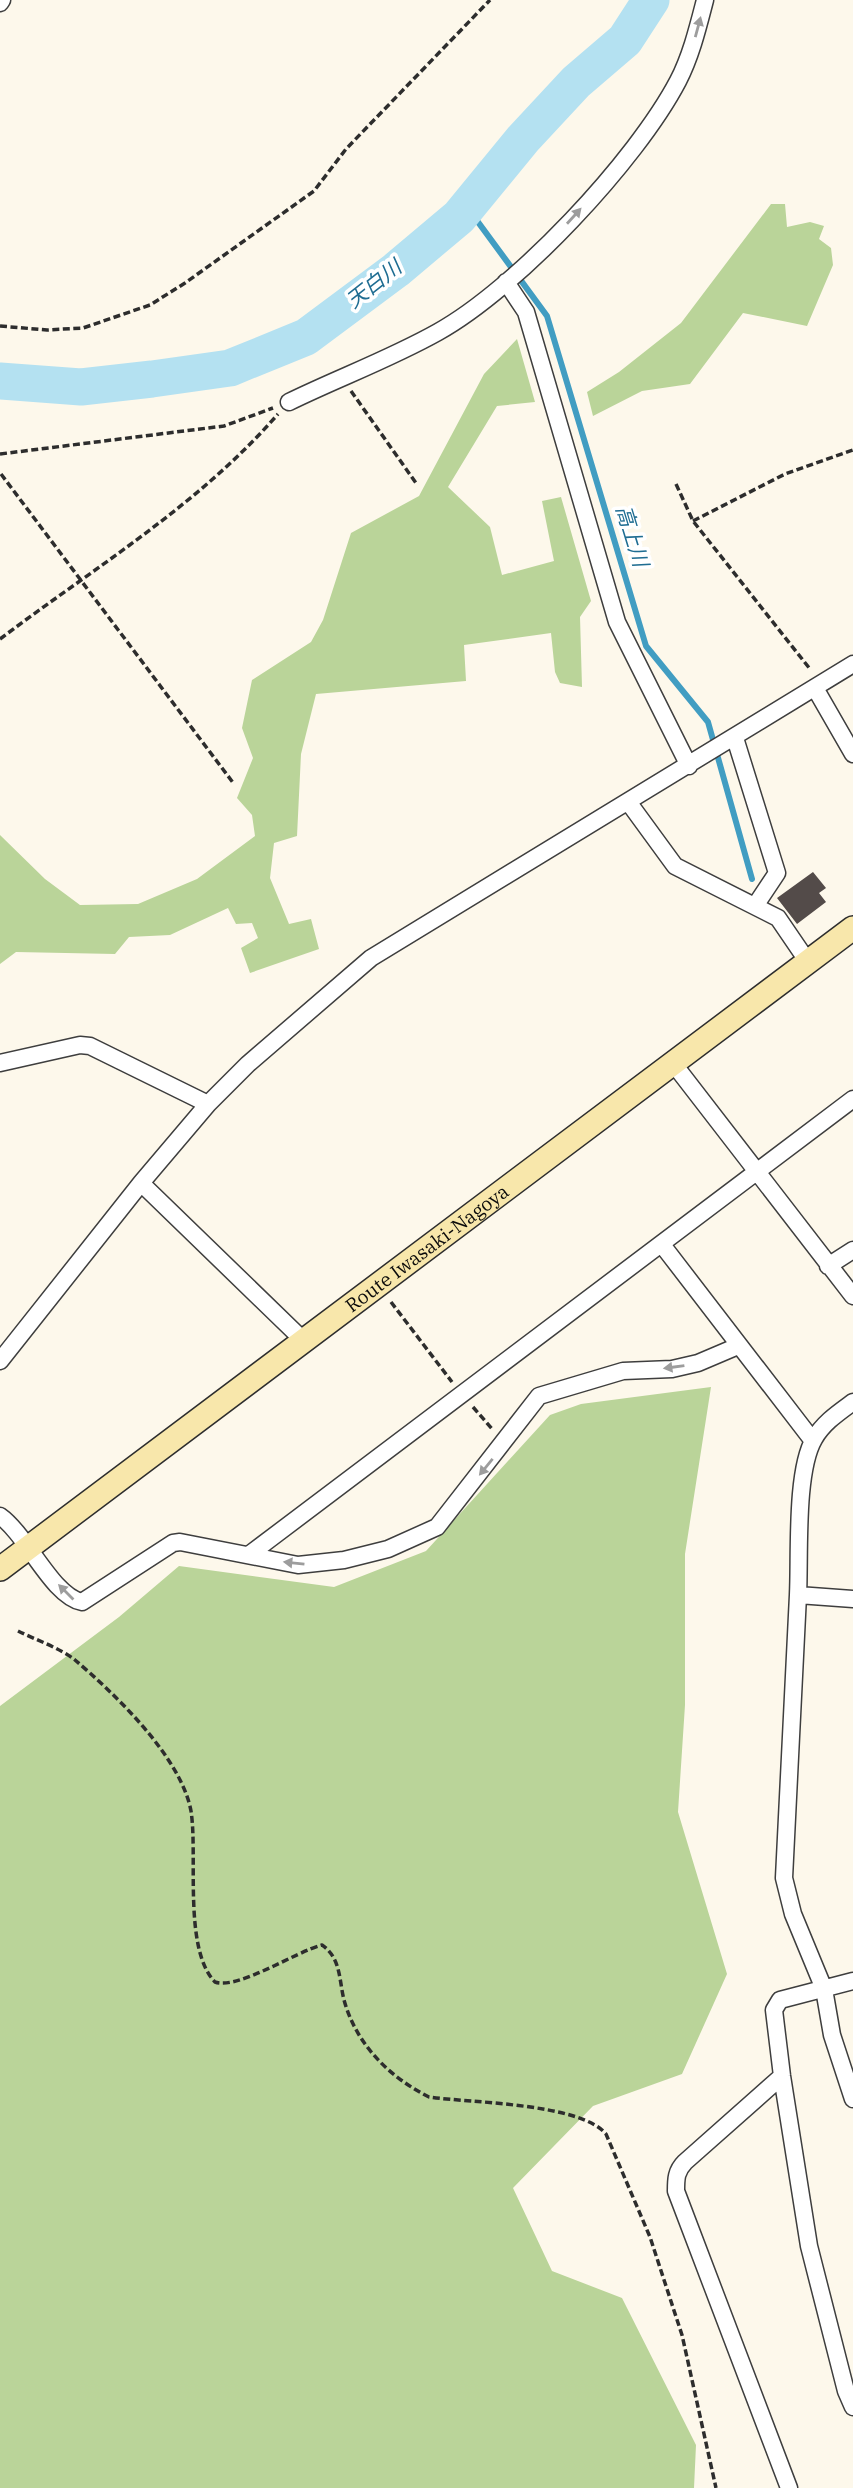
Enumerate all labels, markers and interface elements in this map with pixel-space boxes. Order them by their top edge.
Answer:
one-way arrow [693,16,704,38]
one-way arrow [566,207,581,224]
water label: 天白川 [340,252,408,314]
water label: 高上川 [610,501,656,572]
street label: Route Iwasaki-Nagoya [340,1179,513,1317]
one-way arrow [663,1362,685,1373]
one-way arrow [478,1457,493,1475]
one-way arrow [283,1557,305,1568]
one-way arrow [57,1584,74,1600]

